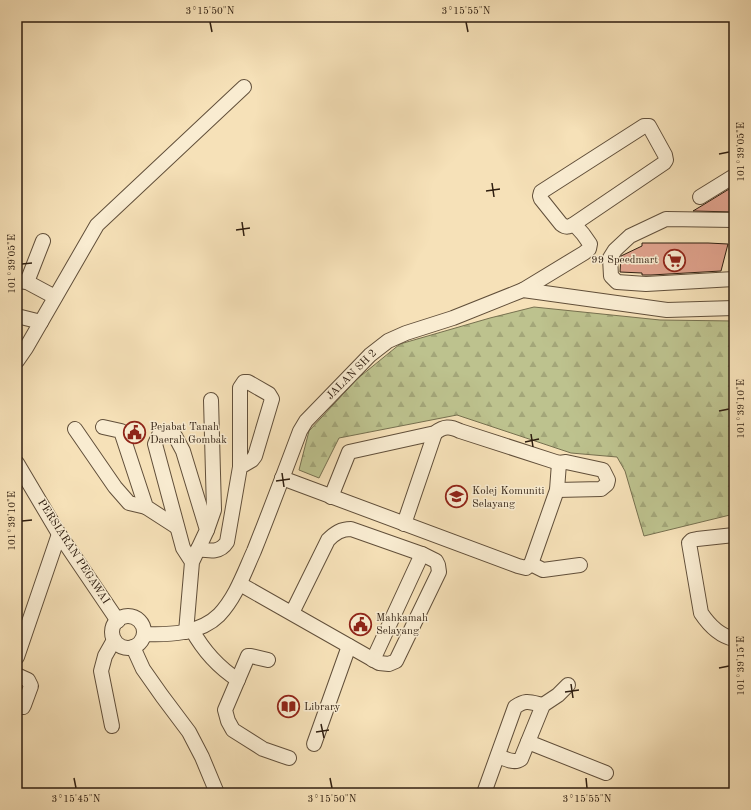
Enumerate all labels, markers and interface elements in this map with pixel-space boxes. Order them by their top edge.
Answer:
text: 3°15'50"N [186,6,235,16]
text: 3°15'55"N [442,6,491,16]
text: 101°39'05"E [736,122,746,182]
text: 101°39'05"E [7,234,17,294]
supermarket icon: 99 Speedmart [661,247,687,273]
place label: 99 Speedmart [591,255,658,266]
street label: JALAN SH 2 [325,348,379,402]
text: 101°39'10"E [736,379,746,439]
public building icon: Pejabat Tanah Daerah Gombak [122,420,148,446]
place label: Pejabat Tanah Daerah Gombak [150,422,227,446]
school or university icon: Kolej Komuniti Selayang [443,484,469,510]
place label: Kolej Komuniti Selayang [472,486,545,510]
text: 101°39'10"E [7,491,17,551]
street label: PERSIARAN PEGAWAI [35,498,111,606]
public building icon: Mahkamah Selayang [348,611,374,637]
place label: Mahkamah Selayang [376,613,428,637]
text: 101°39'15"E [736,636,746,696]
library icon: Library [275,694,301,720]
place label: Library [304,702,340,713]
text: 3°15'45"N [52,794,101,804]
text: 3°15'50"N [308,794,357,804]
text: 3°15'55"N [563,794,612,804]

